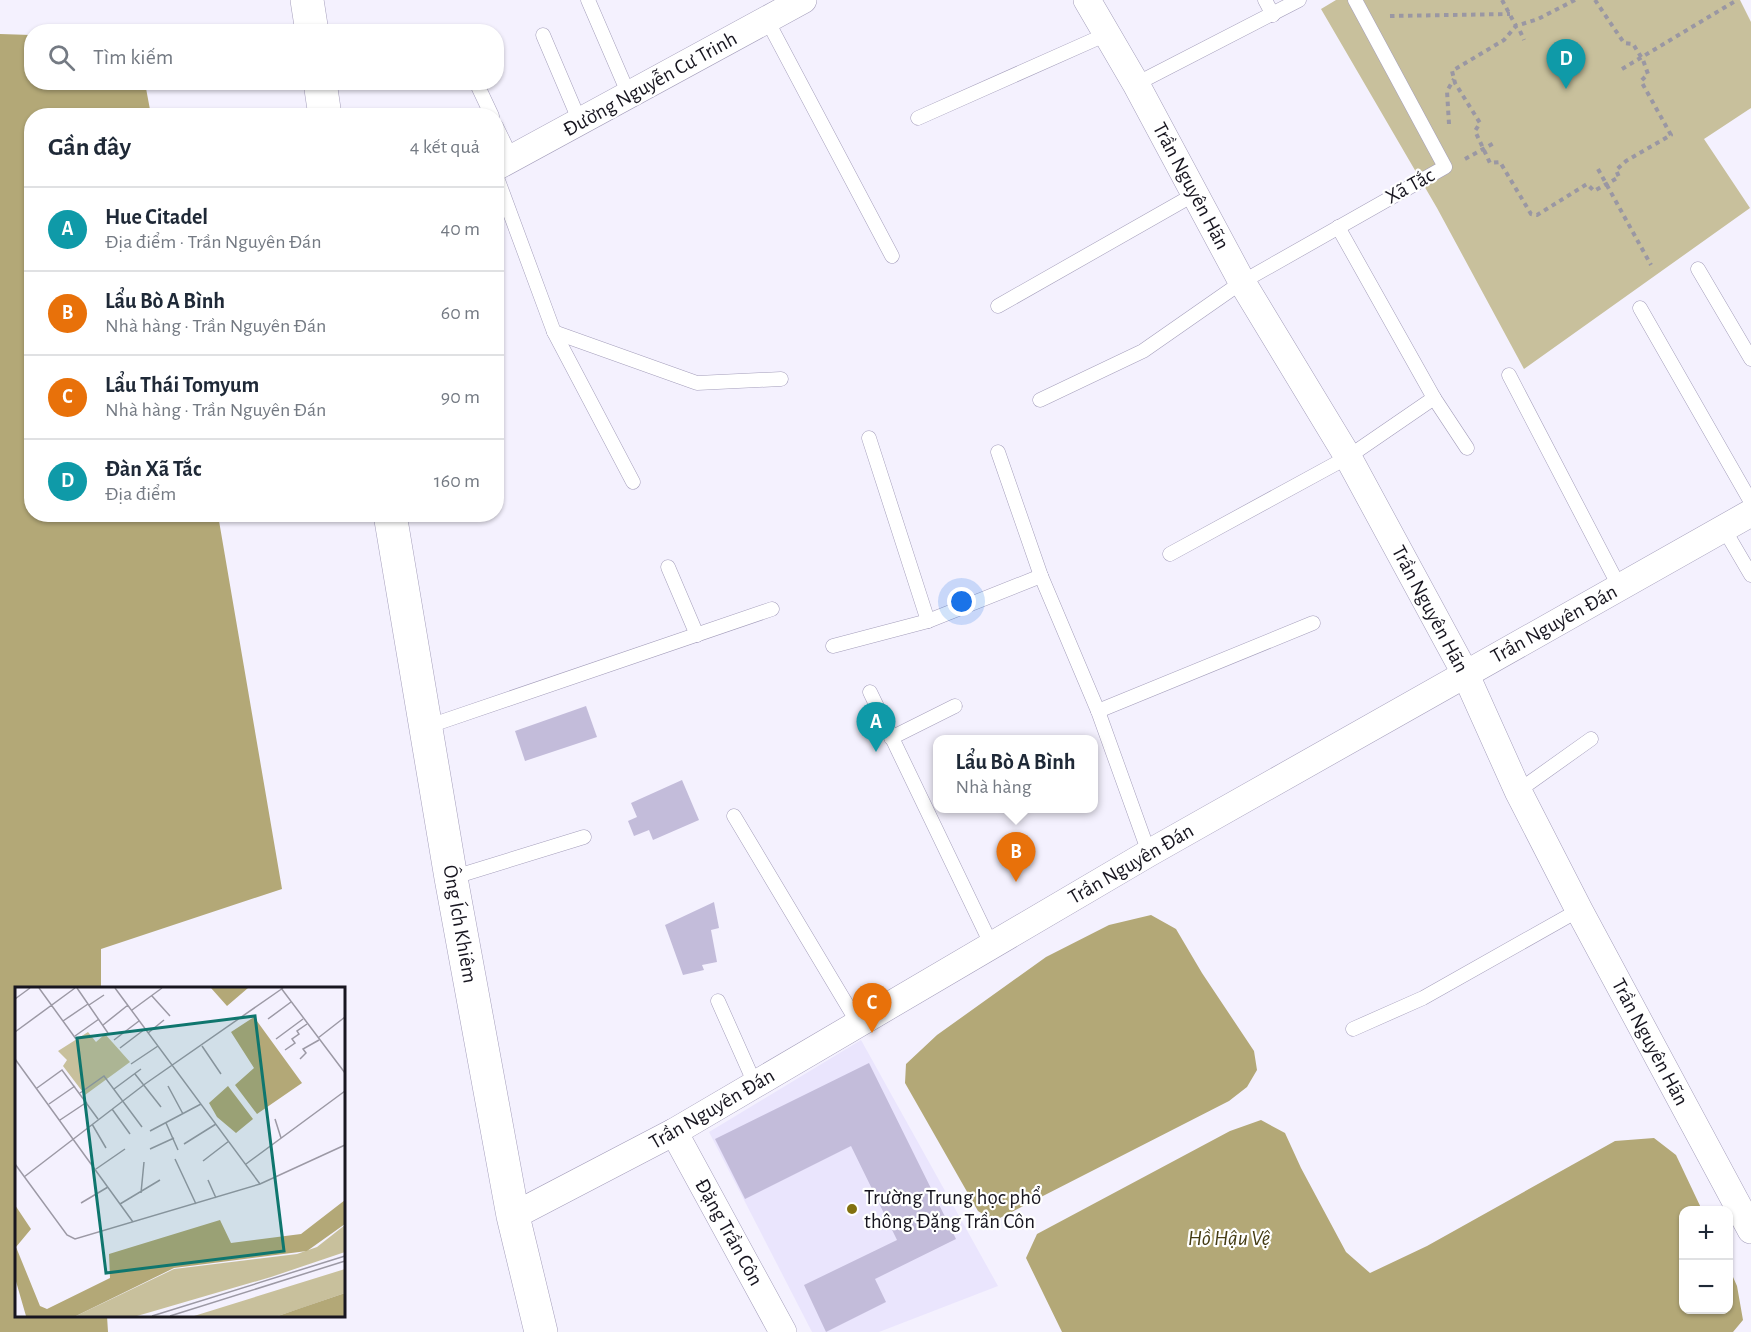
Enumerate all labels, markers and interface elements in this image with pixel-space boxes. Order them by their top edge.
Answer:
search box [24,24,504,90]
street label: Đường Nguyễn Cư Trinh [559,27,740,141]
pin: D [1546,40,1586,89]
icon: search [45,41,78,74]
text: Tìm kiếm [93,46,173,68]
street label: Trần Nguyên Hãn [1149,119,1233,253]
text: Gần đây [48,134,131,160]
text: 4 kết quả [410,137,480,157]
street label: Xã Tắc [1382,164,1438,208]
text: Hue Citadel [105,206,208,228]
text: A [62,219,74,239]
text: 40 m [441,219,480,239]
text: Địa điểm · Trần Nguyên Đán [105,232,321,252]
text: Lẩu Bò A Bình [105,290,225,312]
text: B [62,303,73,323]
text: 60 m [441,303,480,323]
text: Nhà hàng · Trần Nguyên Đán [105,316,326,336]
text: Lẩu Thái Tomyum [105,374,259,396]
text: C [62,387,73,407]
text: 90 m [441,387,480,407]
text: Nhà hàng · Trần Nguyên Đán [105,400,326,420]
text: Đàn Xã Tắc [105,458,201,480]
text: D [61,471,74,491]
text: 160 m [434,471,480,491]
text: Địa điểm [105,484,176,504]
street label: Trần Nguyên Hãn [1388,542,1472,676]
street label: Trần Nguyên Đán [1487,581,1621,667]
your location [947,587,976,616]
pin: A [856,702,896,752]
popup [933,735,1098,813]
text: Lẩu Bò A Bình [955,751,1076,773]
text: Nhà hàng [955,777,1032,797]
street label: Trần Nguyên Đán [1065,820,1197,908]
pin: B [996,832,1036,882]
street label: Ông Ích Khiêm [439,863,483,985]
street label: Trần Nguyên Hãn [1608,975,1692,1109]
pin: C [852,984,892,1033]
inset map [15,987,345,1317]
street label: Trần Nguyên Đán [646,1065,778,1153]
street label: Đặng Trần Côn [691,1175,767,1289]
place label: Trường Trung học phổ thông Đặng Trần Côn [864,1186,1041,1232]
marker: Trường Trung học phổ thông Đặng Trần Côn [845,1202,859,1216]
map controls [1679,1206,1733,1314]
button: + [1679,1206,1733,1260]
water label: Hồ Hậu Vệ [1188,1227,1271,1249]
button: − [1679,1260,1733,1314]

